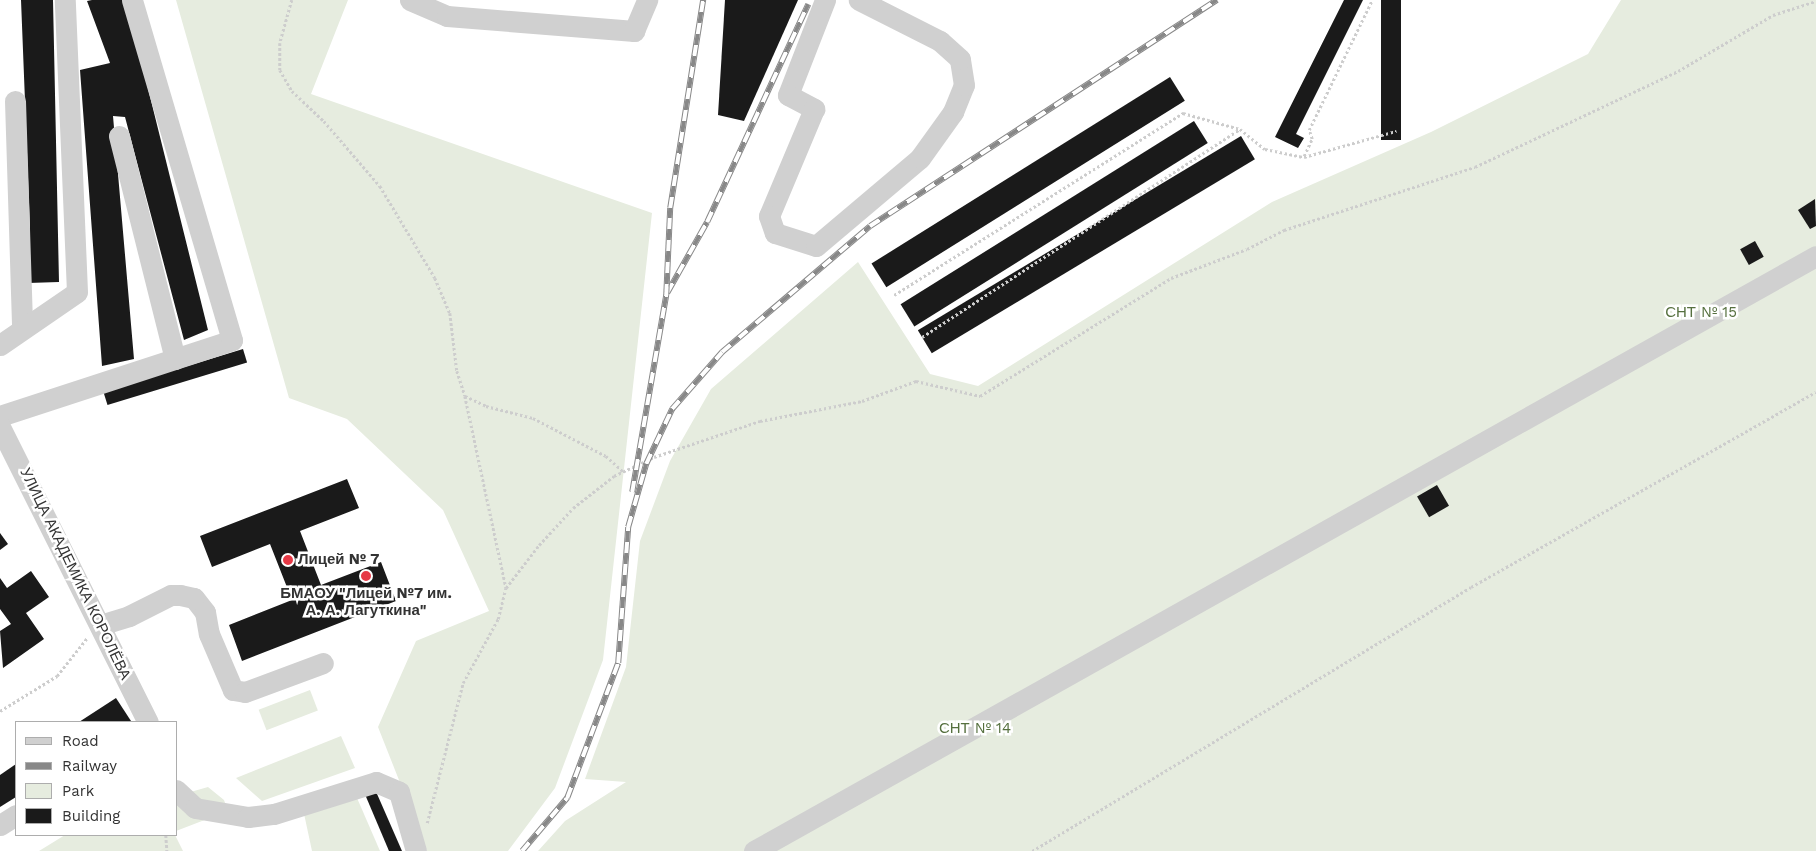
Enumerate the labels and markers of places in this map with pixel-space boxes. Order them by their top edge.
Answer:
place label: Лицей № 7 [298,551,380,569]
marker: Лицей № 7 [282,554,294,566]
marker: БМАОУ "Лицей №7 им. А. А. Лагуткина" [360,570,372,582]
place label: БМАОУ "Лицей №7 им. А. А. Лагуткина" [280,584,452,619]

